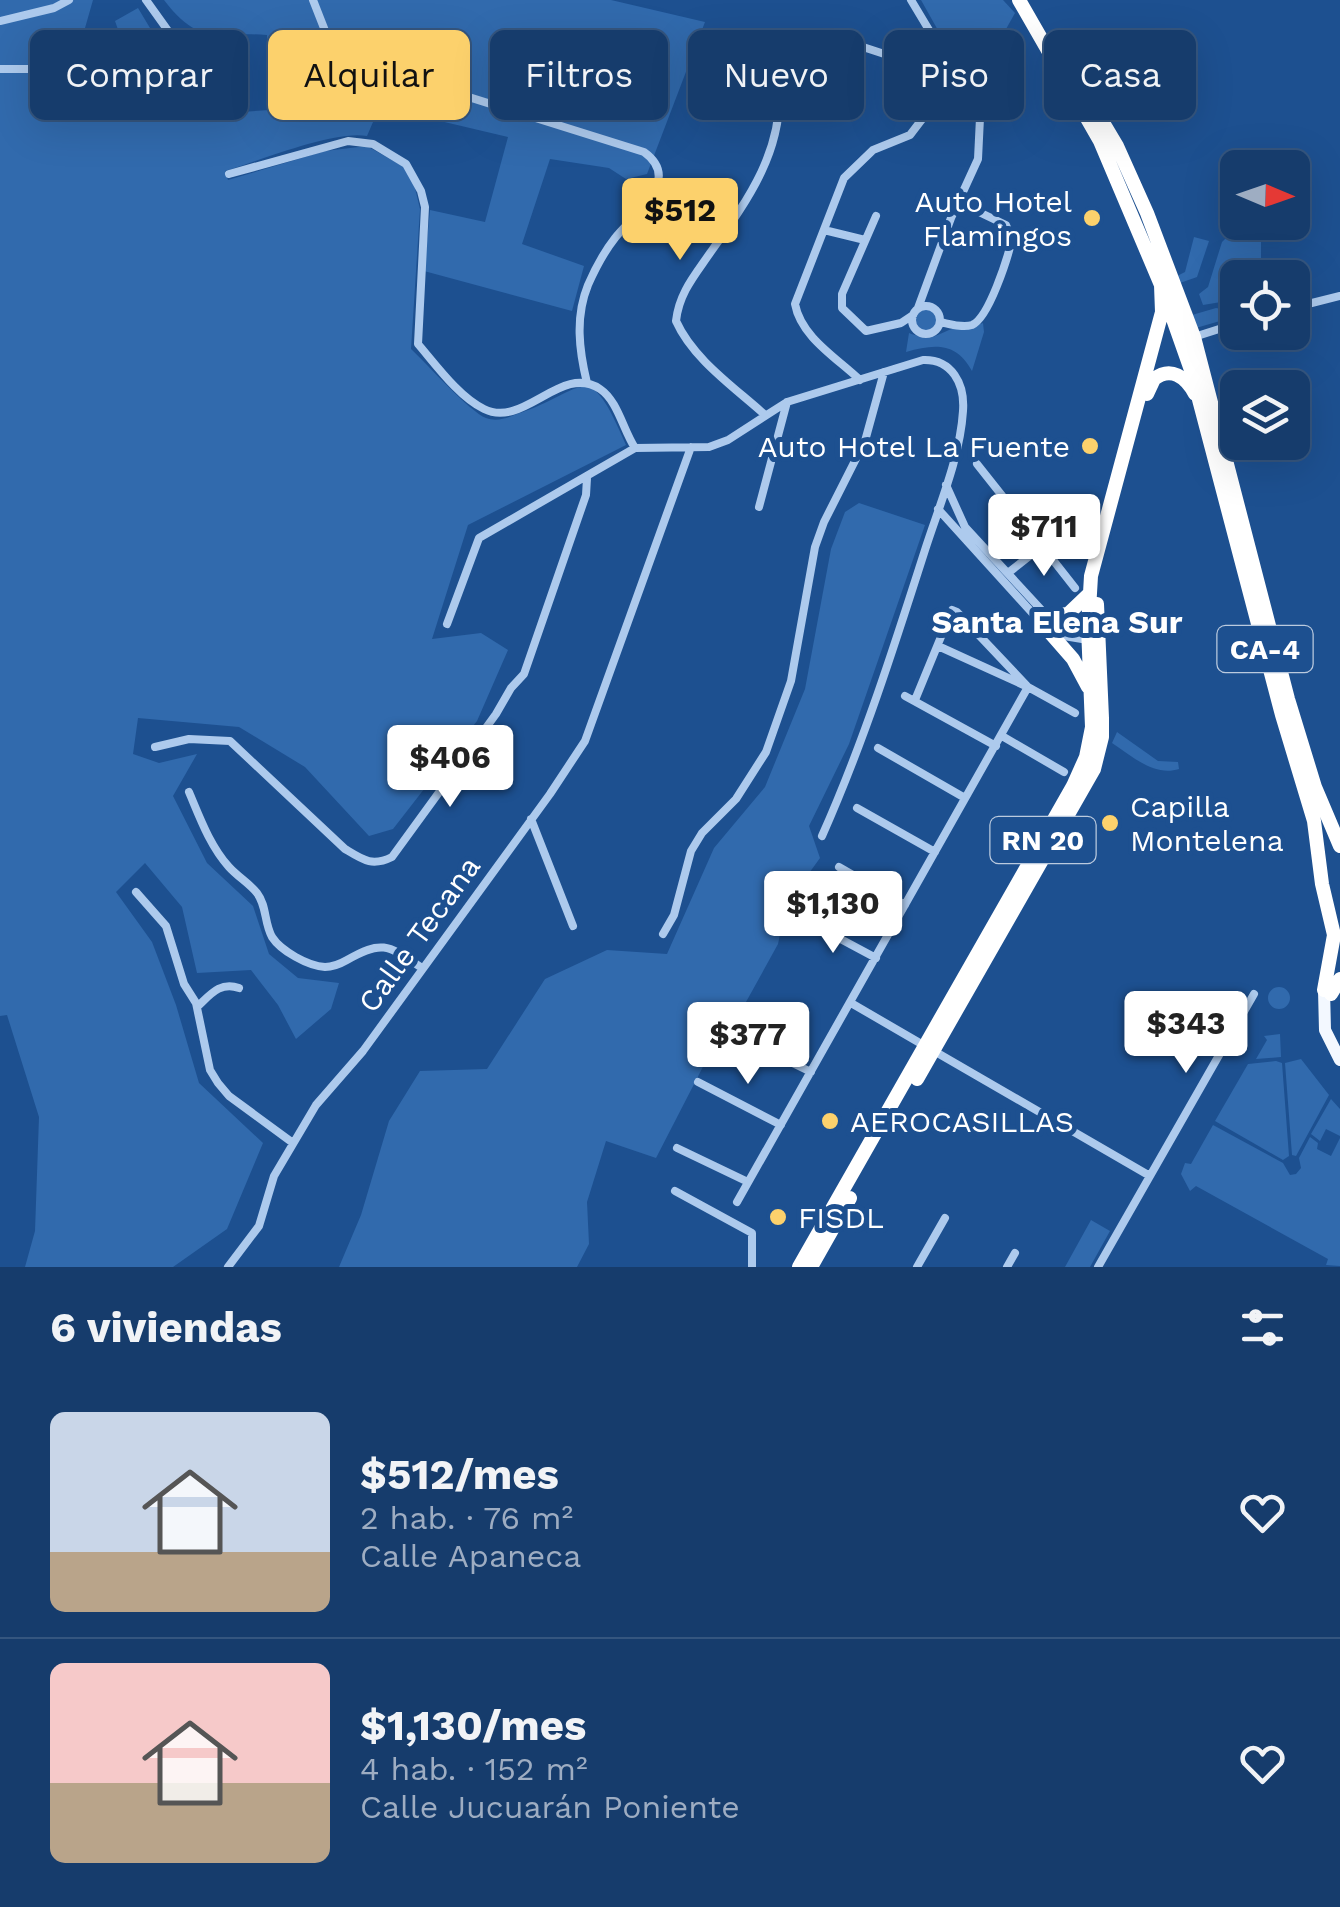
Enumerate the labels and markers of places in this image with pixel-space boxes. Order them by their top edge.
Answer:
pin: $512 [621,178,739,263]
place label: Auto Hotel Flamingos [915,184,1072,253]
marker: Auto Hotel Flamingos [1081,207,1103,229]
place label: Auto Hotel La Fuente [758,429,1070,464]
marker: Auto Hotel La Fuente [1079,435,1101,457]
pin: $711 [985,494,1103,579]
pin: $406 [391,725,509,810]
place label: Capilla Montelena [1130,789,1284,858]
marker: Capilla Montelena [1099,812,1121,834]
pin: $1,130 [752,871,914,956]
pin: $343 [1127,991,1245,1076]
pin: $377 [689,1002,807,1087]
place label: AEROCASILLAS [850,1104,1074,1139]
marker: AEROCASILLAS [819,1110,841,1132]
place label: FISDL [798,1200,884,1235]
marker: FISDL [767,1206,789,1228]

